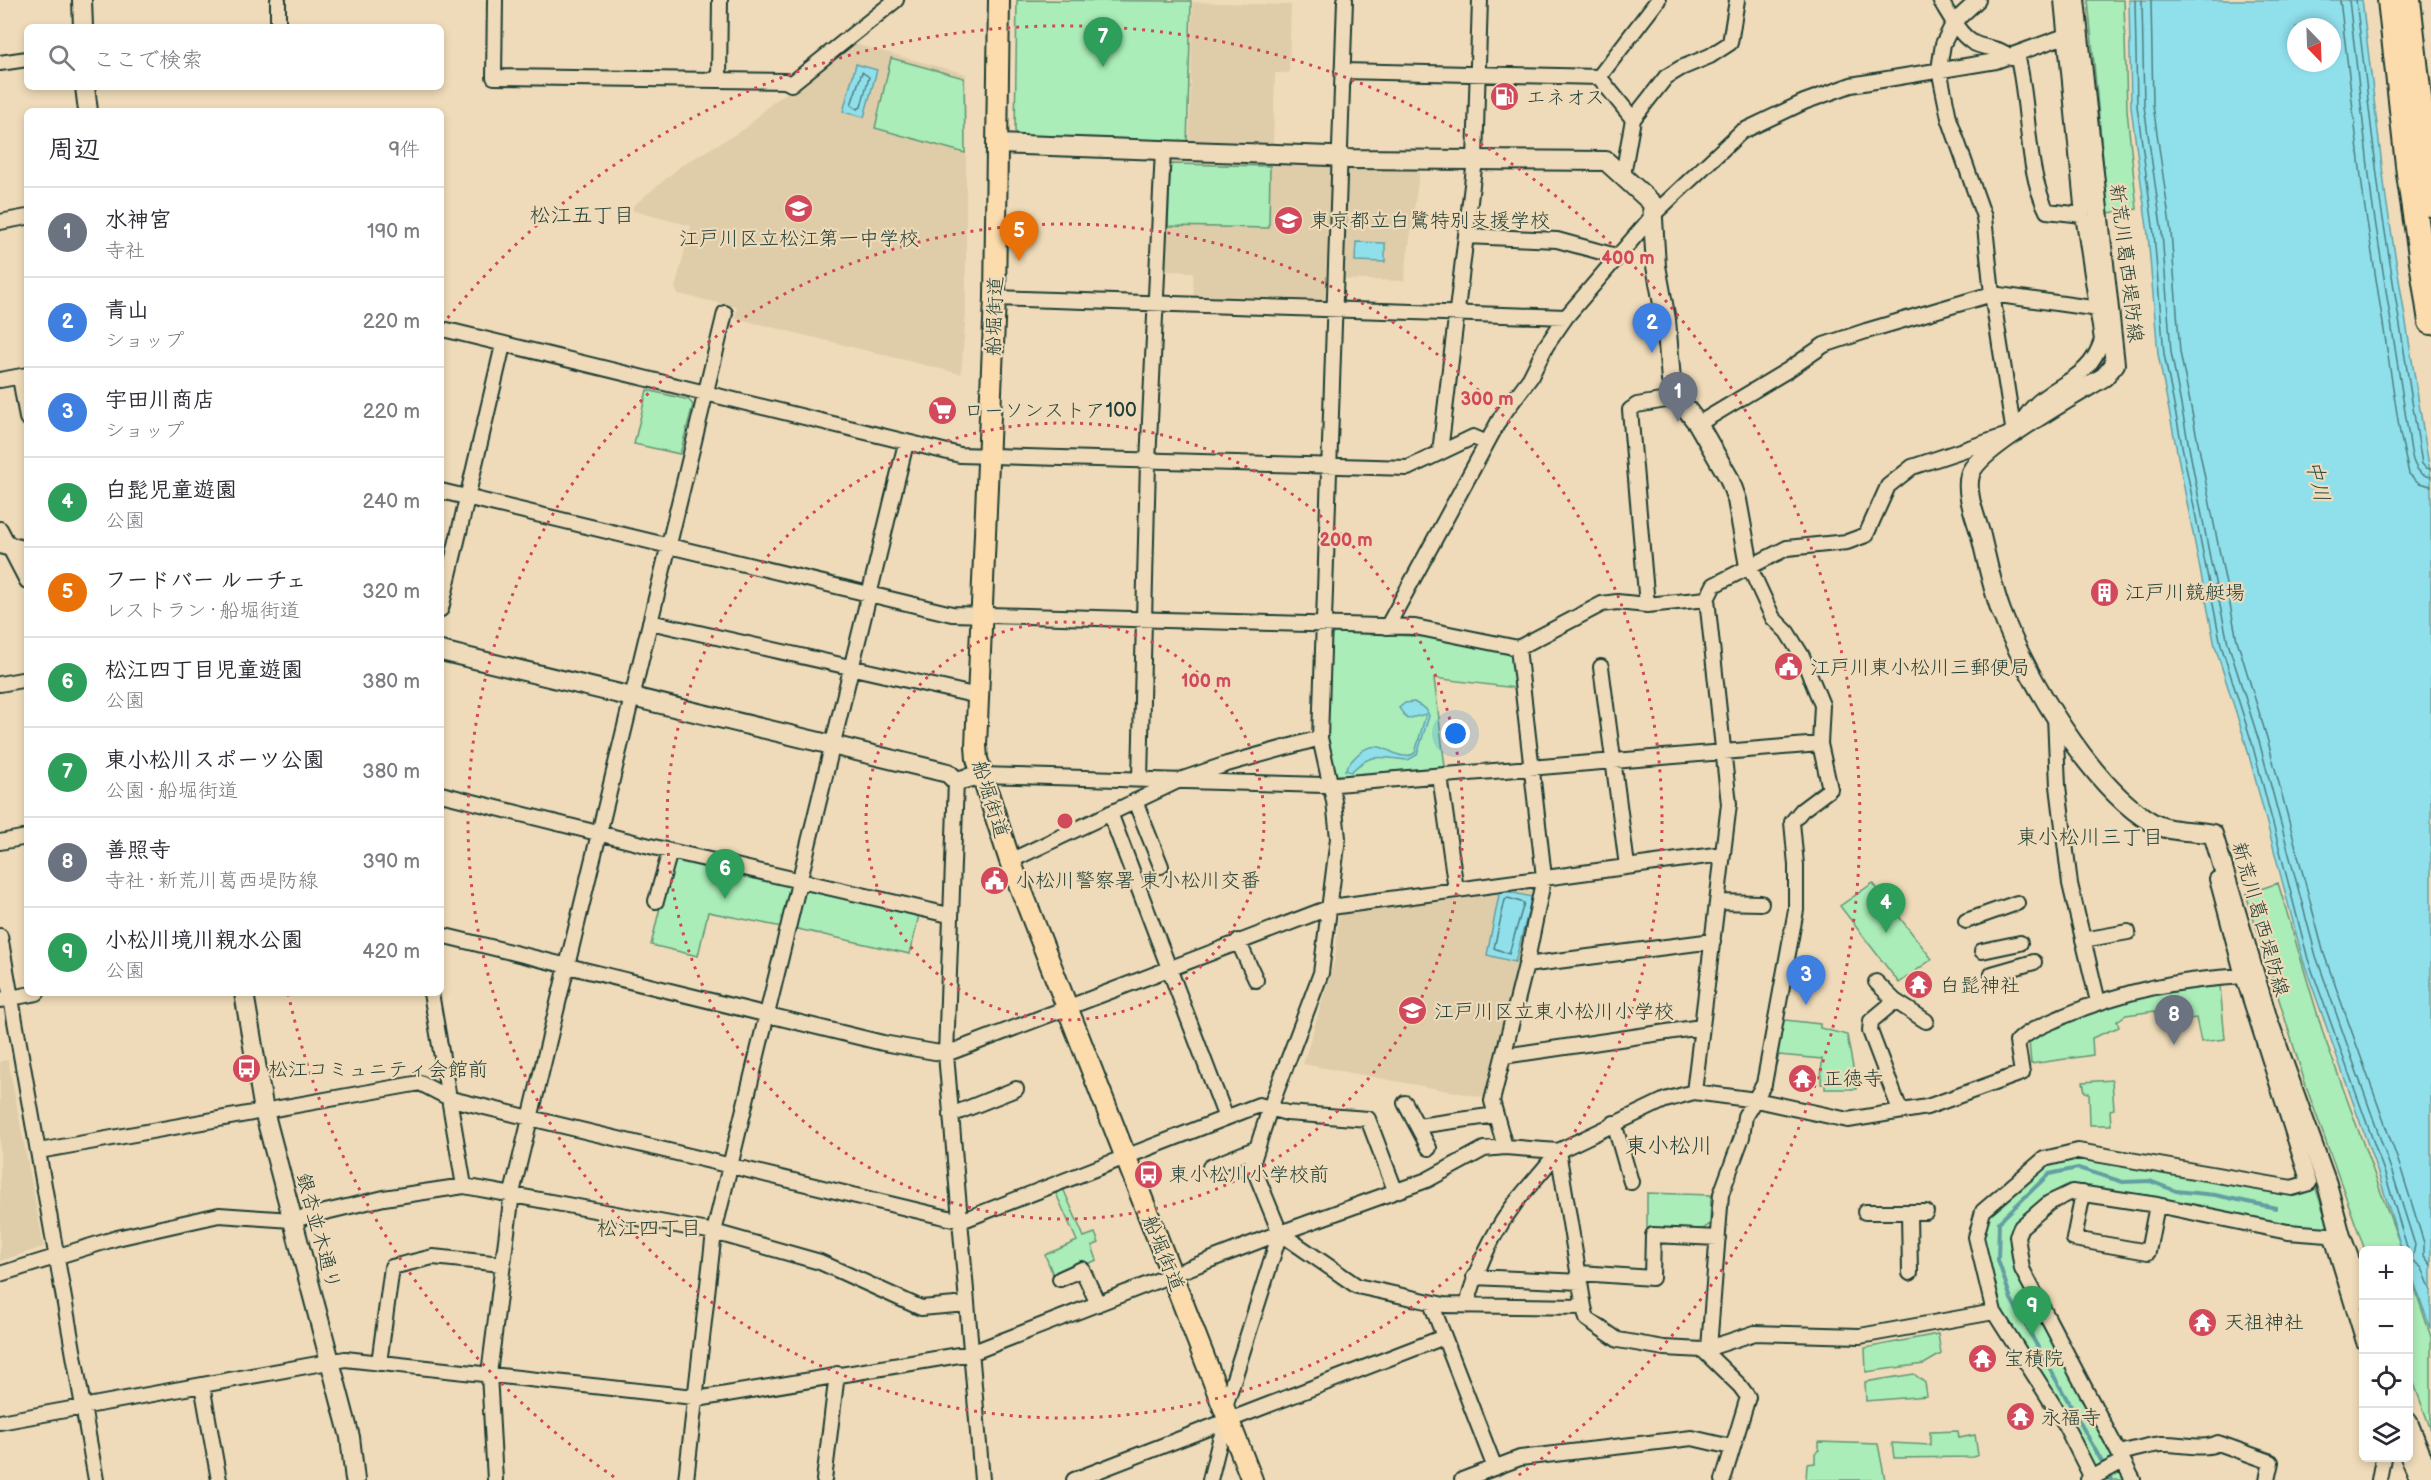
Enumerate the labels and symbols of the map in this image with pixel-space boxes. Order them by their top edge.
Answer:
pin: 7 [1084,17,1122,67]
north arrow [2287,18,2341,72]
fuel station icon: エネオス [1489,81,1521,113]
place label: エネオス [1526,86,1605,110]
street label: 新荒川葛西堤防線 [2104,182,2148,344]
school or university icon: 江戸川区立松江第一中学校 [783,192,815,224]
district label: 松江五丁目 [530,203,635,228]
school or university icon: 東京都立白鷺特別支援学校 [1273,204,1305,236]
place label: 東京都立白鷺特別支援学校 [1310,209,1550,233]
pin: 5 [1000,212,1038,261]
place label: 江戸川区立松江第一中学校 [679,227,919,251]
text: 400 m [1601,248,1655,269]
street label: 船堀街道 [982,276,1008,356]
pin: 2 [1632,304,1672,353]
pin: 1 [1658,372,1698,422]
text: 300 m [1460,389,1514,410]
supermarket icon: ローソンストア100 [927,394,959,426]
place label: ローソンストア100 [964,399,1137,423]
water label: 中川 [2301,458,2334,504]
text: 200 m [1319,530,1373,551]
building icon: 江戸川競艇場 [2088,576,2120,608]
place label: 江戸川競艇場 [2125,581,2245,605]
public building icon: 江戸川東小松川三郵便局 [1773,651,1805,683]
place label: 江戸川東小松川三郵便局 [1810,656,2030,680]
text: 100 m [1181,671,1231,692]
your location [1441,719,1470,748]
street label: 船堀街道 [967,758,1013,841]
centre of rings [1055,811,1075,831]
district label: 東小松川三丁目 [2017,825,2164,850]
street label: 新荒川葛西堤防線 [2226,839,2294,999]
pin: 6 [706,850,744,899]
public building icon: 小松川警察署 東小松川交番 [978,864,1010,896]
place label: 小松川警察署 東小松川交番 [1015,869,1260,893]
pin: 4 [1866,884,1906,933]
pin: 3 [1786,956,1826,1005]
temple icon: 白髭神社 [1903,969,1935,1001]
place label: 白髭神社 [1940,974,2020,998]
school or university icon: 江戸川区立東小松川小学校 [1397,995,1429,1027]
pin: 8 [2154,996,2194,1045]
place label: 江戸川区立東小松川小学校 [1434,1000,1674,1024]
bus stop icon: 松江コミュニティ会館前 [231,1053,263,1085]
place label: 松江コミュニティ会館前 [268,1058,488,1082]
temple icon: 正徳寺 [1786,1062,1818,1094]
place label: 正徳寺 [1823,1067,1883,1091]
district label: 東小松川 [1625,1133,1713,1160]
bus stop icon: 東小松川小学校前 [1132,1158,1164,1190]
place label: 東小松川小学校前 [1169,1163,1329,1187]
street label: 銀杏並木通り [291,1170,345,1292]
street label: 船堀街道 [1137,1212,1189,1295]
district label: 松江四丁目 [597,1216,702,1241]
pin: 9 [2012,1286,2052,1336]
temple icon: 天祖神社 [2187,1306,2219,1338]
place label: 天祖神社 [2224,1311,2304,1335]
temple icon: 宝積院 [1967,1342,1999,1374]
place label: 宝積院 [2004,1347,2064,1371]
temple icon: 永福寺 [2004,1401,2036,1433]
place label: 永福寺 [2041,1406,2101,1430]

